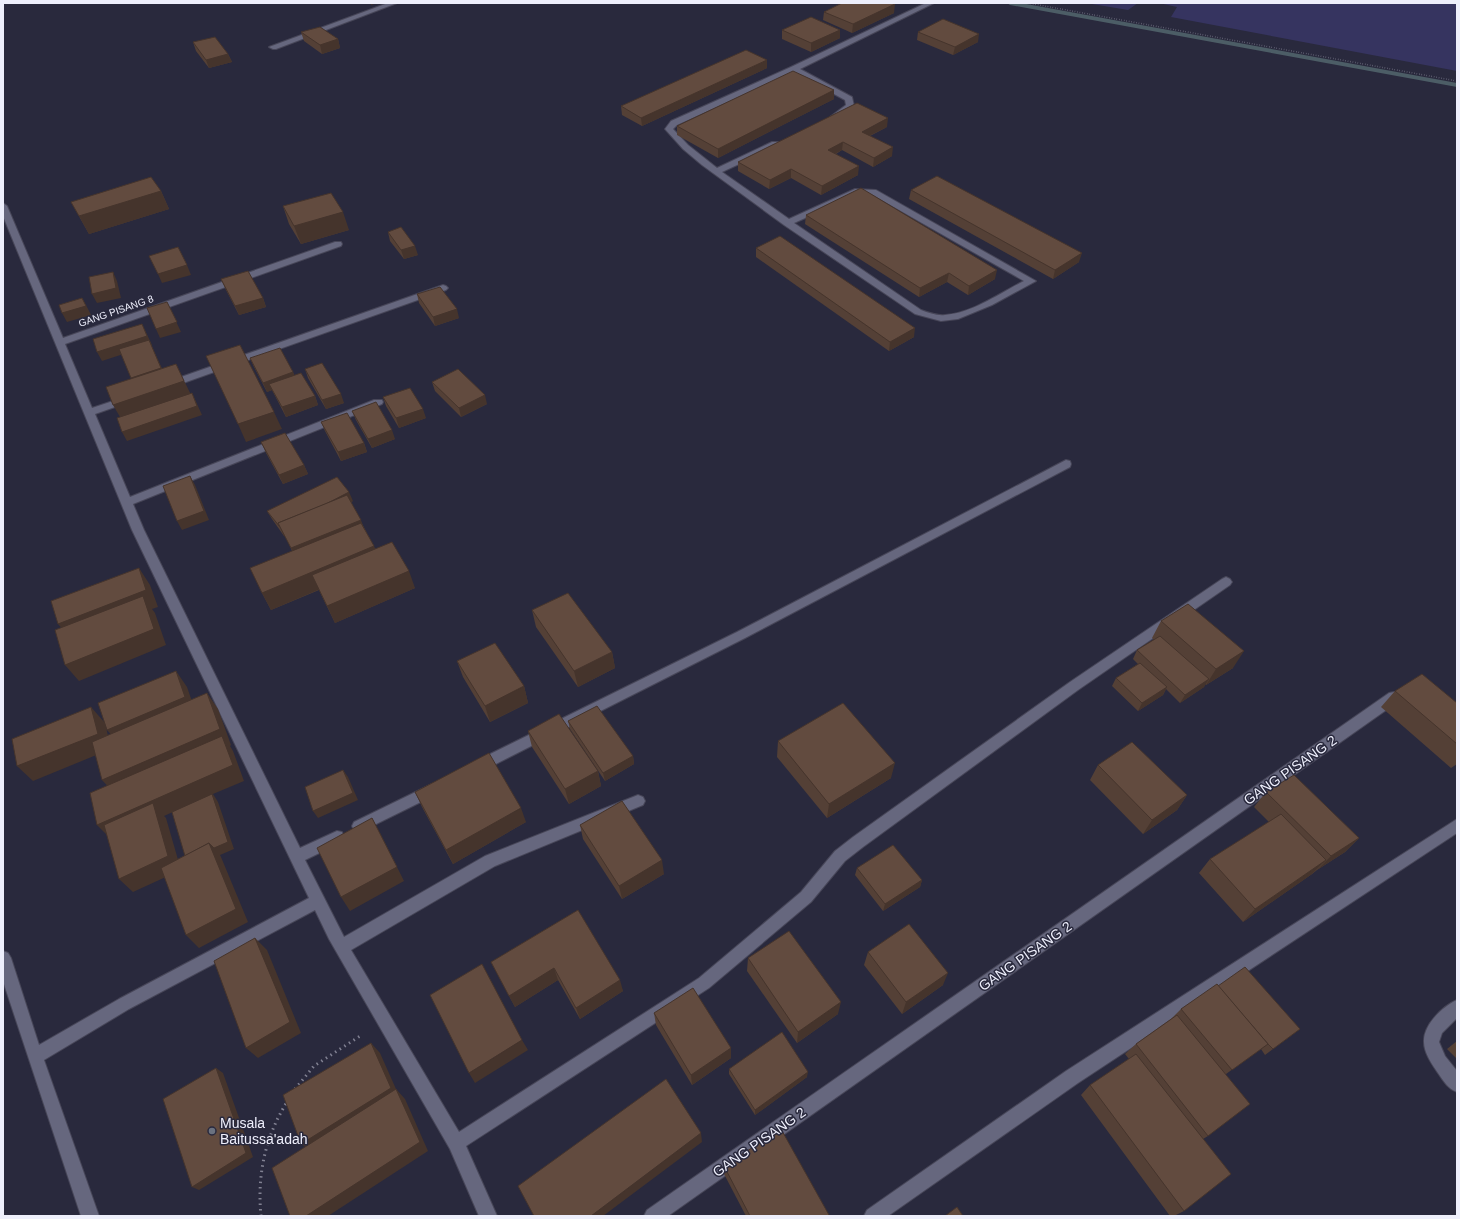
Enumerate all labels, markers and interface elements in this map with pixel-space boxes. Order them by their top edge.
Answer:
street label: GANG PISANG 8 [77,293,155,329]
street label: GANG PISANG 2 [1240,732,1340,808]
street label: GANG PISANG 2 [975,918,1075,994]
street label: GANG PISANG 2 [709,1104,809,1180]
place label: Musala Baitussa'adah [220,1115,308,1147]
marker: Musala Baitussa'adah [207,1126,217,1136]

